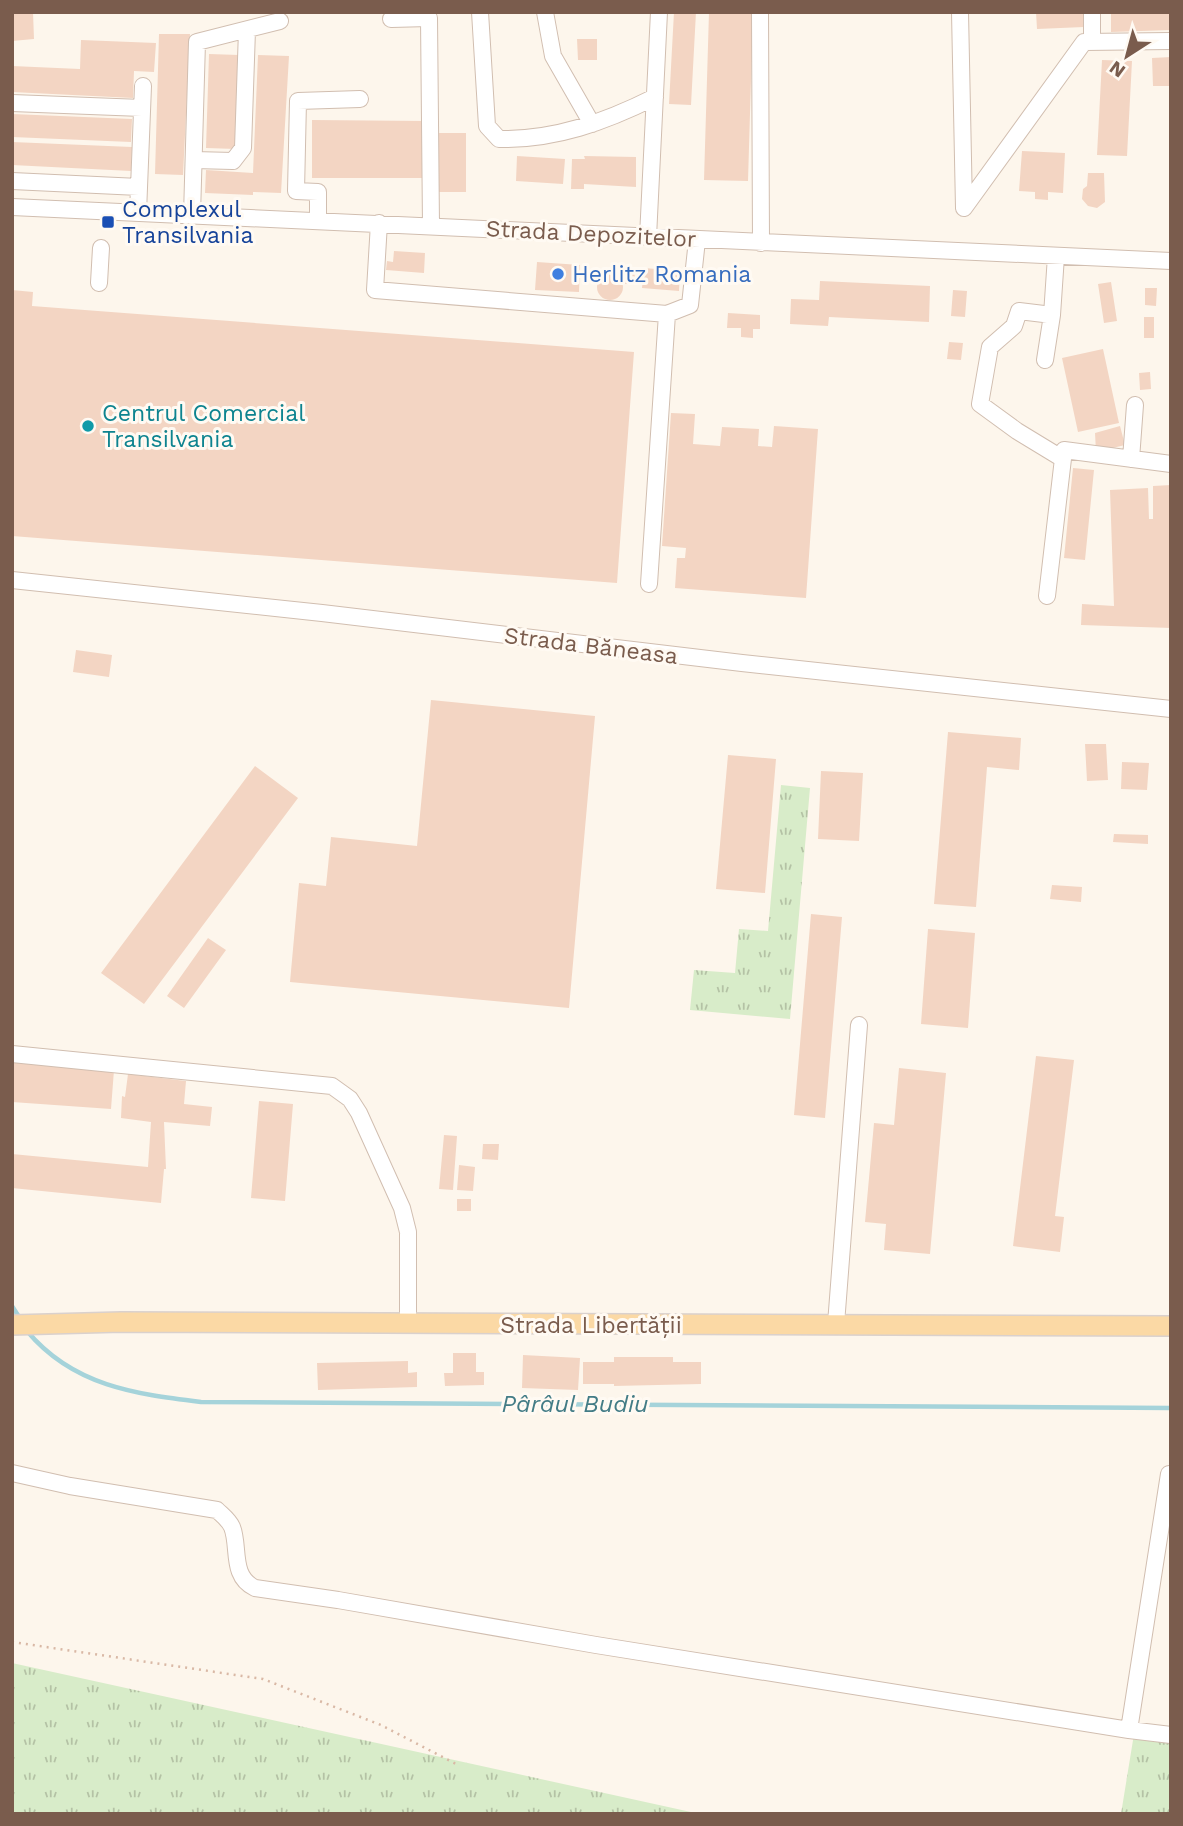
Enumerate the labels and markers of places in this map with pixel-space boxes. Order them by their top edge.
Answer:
place label: Complexul Transilvania [122,196,254,249]
marker: Complexul Transilvania [100,214,116,230]
place label: Herlitz Romania [572,261,751,288]
marker: Herlitz Romania [550,266,566,282]
place label: Centrul Comercial Transilvania [102,400,305,453]
marker: Centrul Comercial Transilvania [80,418,96,434]

